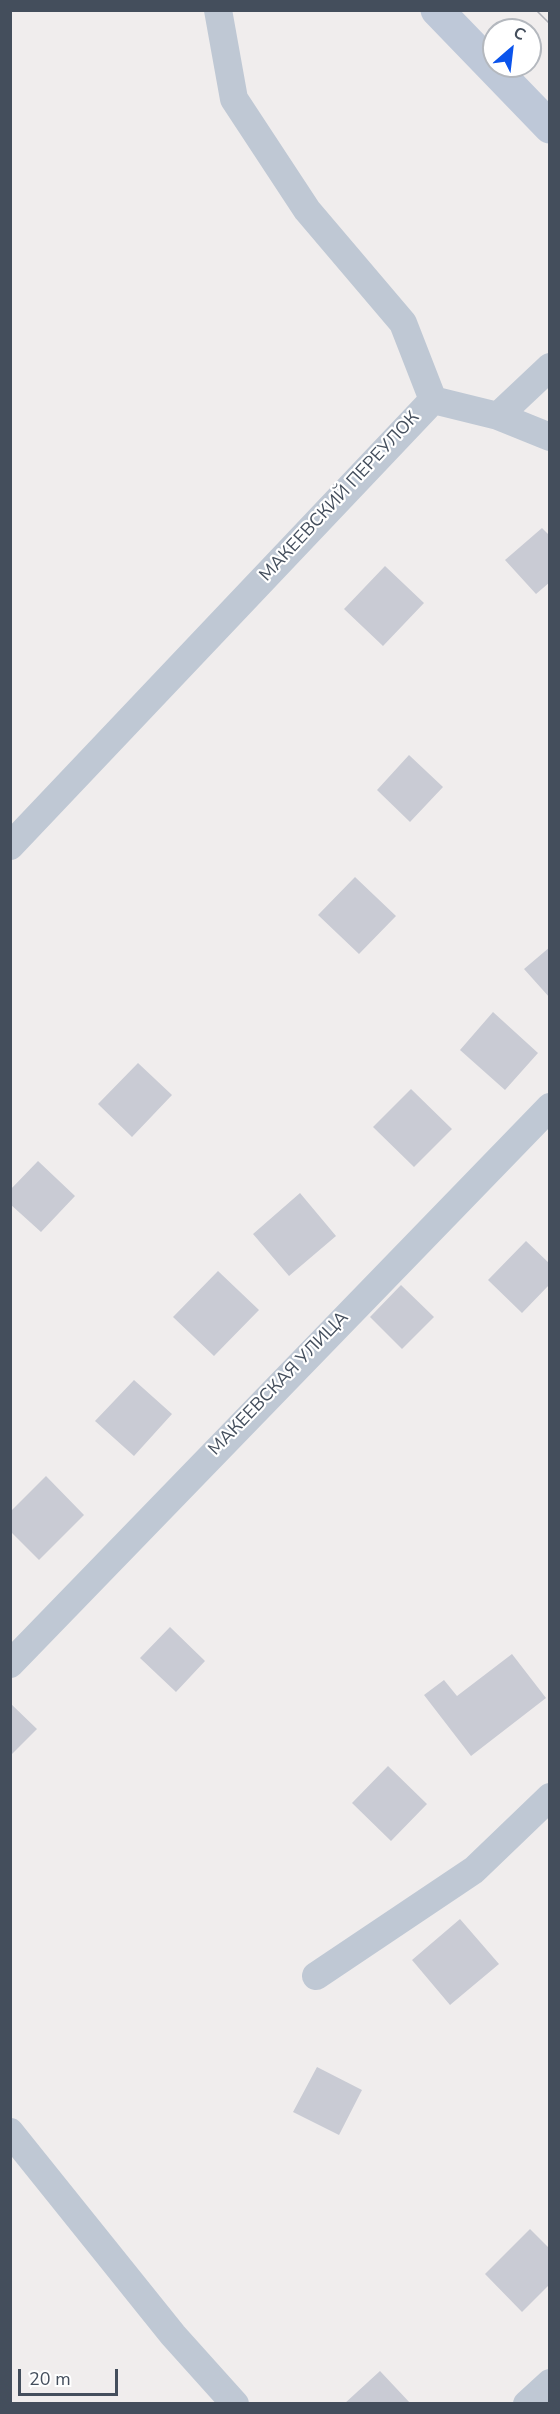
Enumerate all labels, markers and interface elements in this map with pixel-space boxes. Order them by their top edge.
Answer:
north arrow [482,18,542,78]
text: С [510,22,529,46]
street label: МАКЕЕВСКИЙ ПЕРЕУЛОК [256,408,424,586]
street label: МАКЕЕВСКАЯ УЛИЦА [205,1307,353,1461]
scale bar [21,2357,122,2395]
text: 20 m [29,2367,71,2391]

